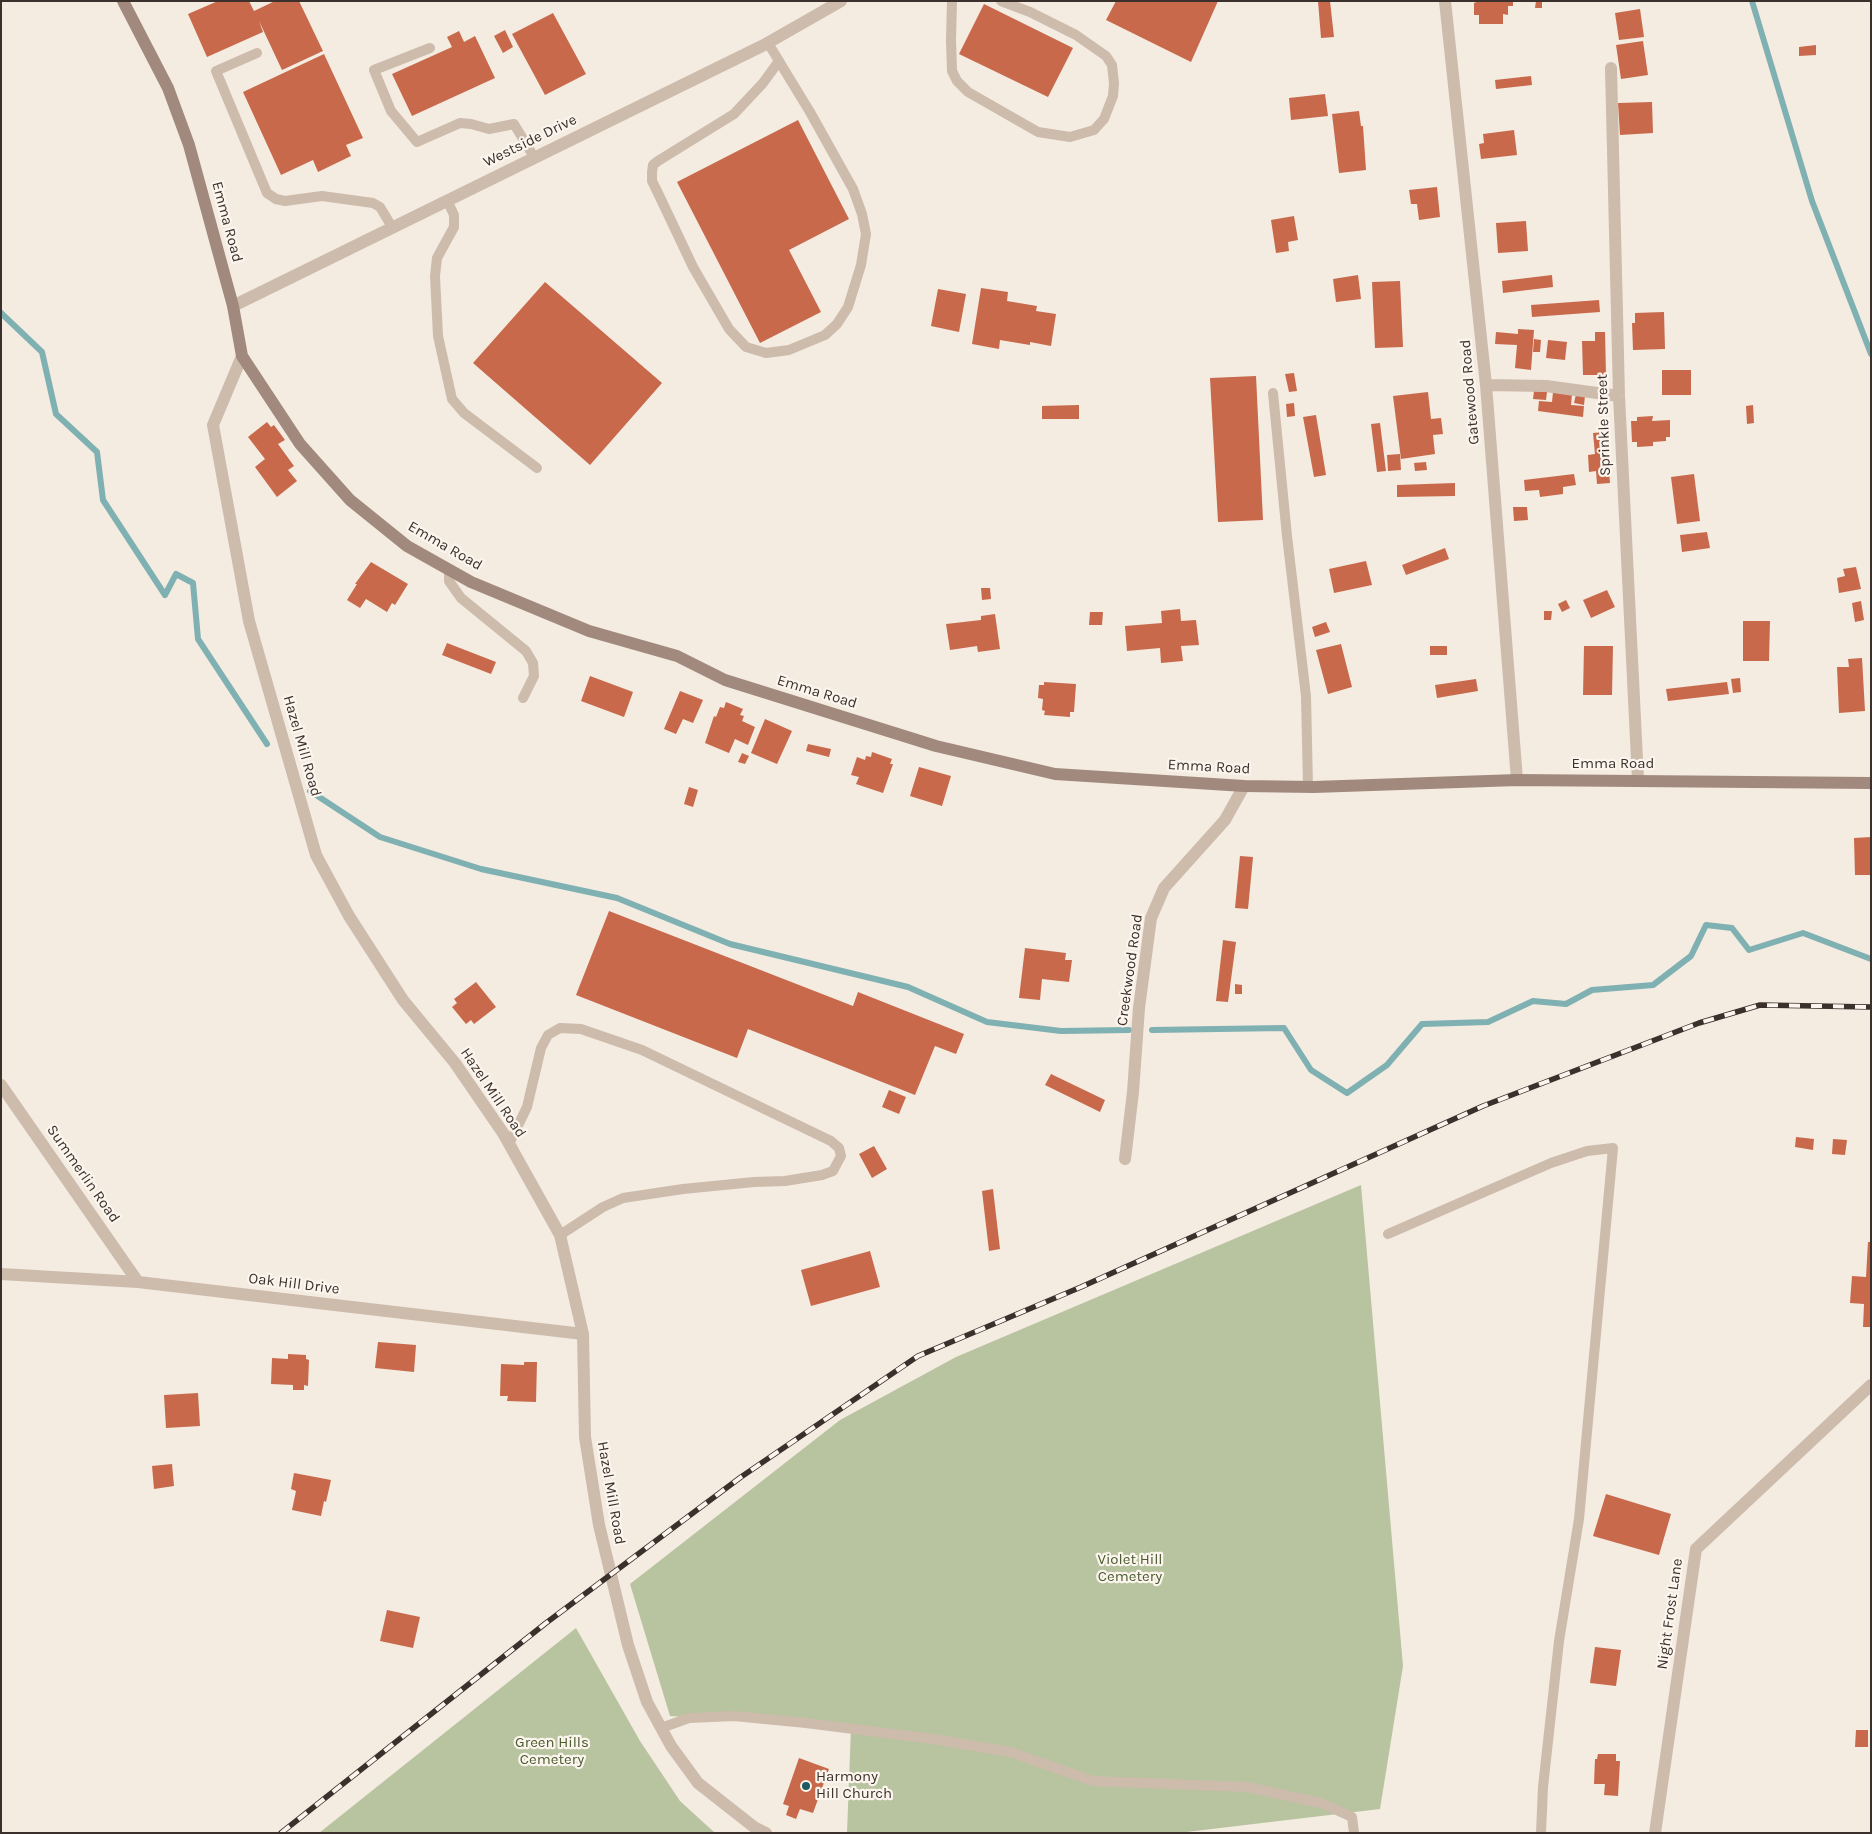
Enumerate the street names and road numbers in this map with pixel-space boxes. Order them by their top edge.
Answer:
street label: Westside Drive [480,111,580,171]
street label: Emma Road [208,180,246,264]
street label: Gatewood Road [1456,339,1484,445]
street label: Sprinkle Street [1593,374,1615,476]
street label: Emma Road [405,517,485,575]
street label: Emma Road [775,671,859,713]
street label: Hazel Mill Road [279,693,325,799]
street label: Emma Road [1572,755,1654,773]
street label: Emma Road [1167,756,1251,778]
street label: Creekwood Road [1113,913,1147,1027]
street label: Hazel Mill Road [456,1045,530,1141]
street label: Summerlin Road [43,1122,123,1226]
street label: Oak Hill Drive [248,1269,340,1299]
street label: Hazel Mill Road [593,1440,629,1546]
street label: Night Frost Lane [1653,1557,1687,1671]

